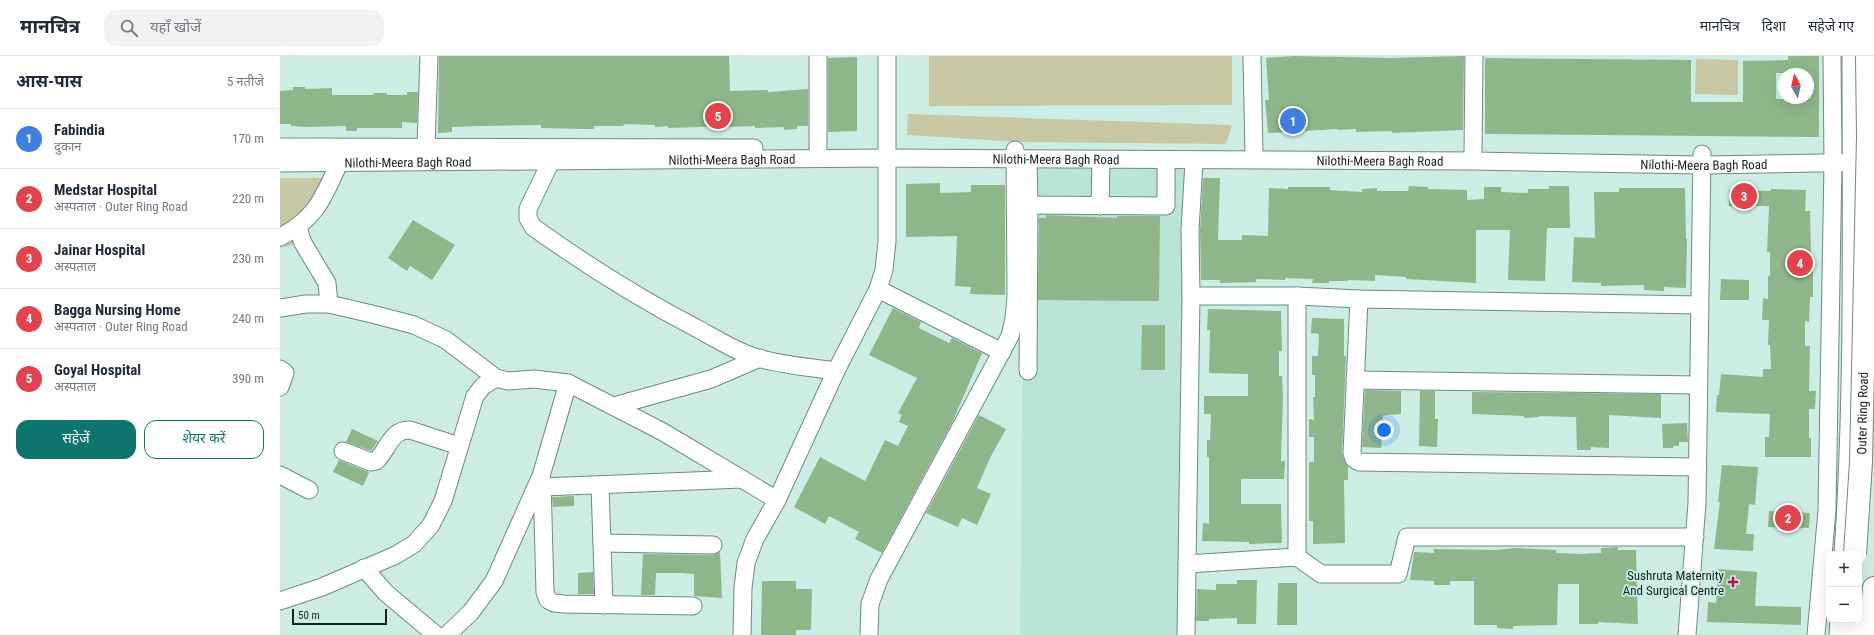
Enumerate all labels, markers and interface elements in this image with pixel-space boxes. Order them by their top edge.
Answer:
search box [104,10,384,46]
text: मानचित्र [20,15,80,38]
icon: search [118,17,140,39]
text: यहाँ खोजें [150,18,201,36]
text: मानचित्र [1700,18,1740,34]
text: दिशा [1762,18,1786,34]
text: सहेजे गए [1808,18,1854,34]
north arrow [1778,68,1814,104]
text: आस-पास [16,71,82,91]
text: 5 नतीजे [227,74,264,89]
pin: 5 [705,101,731,131]
pin: 1 [1280,106,1306,136]
text: Fabindia [54,121,105,139]
text: 1 [26,131,32,146]
text: 170 m [232,131,264,146]
text: दुकान [54,139,81,154]
street label: Nilothi-Meera Bagh Road [668,151,796,167]
street label: Nilothi-Meera Bagh Road [992,151,1120,167]
street label: Nilothi-Meera Bagh Road [1316,153,1444,168]
street label: Nilothi-Meera Bagh Road [344,154,472,170]
street label: Nilothi-Meera Bagh Road [1640,156,1768,173]
text: Medstar Hospital [54,181,157,199]
pin: 3 [1731,181,1757,211]
text: 2 [26,191,32,206]
text: 220 m [232,191,264,206]
text: अस्पताल · Outer Ring Road [54,199,188,214]
text: Jainar Hospital [54,241,145,259]
pin: 4 [1787,248,1813,278]
text: 3 [26,251,32,266]
text: 230 m [232,251,264,266]
text: अस्पताल [54,259,96,274]
text: Bagga Nursing Home [54,301,181,319]
text: 4 [26,311,32,326]
text: 240 m [232,311,264,326]
text: अस्पताल · Outer Ring Road [54,319,188,334]
text: Goyal Hospital [54,361,141,379]
text: 5 [26,371,32,386]
text: 390 m [232,371,264,386]
street label: Outer Ring Road [1854,372,1870,455]
text: अस्पताल [54,379,96,394]
button: सहेजें [16,420,136,459]
button: शेयर करें [144,420,264,459]
your location [1374,420,1394,440]
pin: 2 [1775,503,1801,533]
map controls [1826,551,1862,623]
button: + [1826,551,1862,587]
place label: Sushruta Maternity And Surgical Centre [1623,568,1725,598]
marker: Sushruta Maternity And Surgical Centre [1727,576,1739,588]
button: − [1826,587,1862,623]
scale bar [292,607,387,626]
text: 50 m [298,609,320,622]

